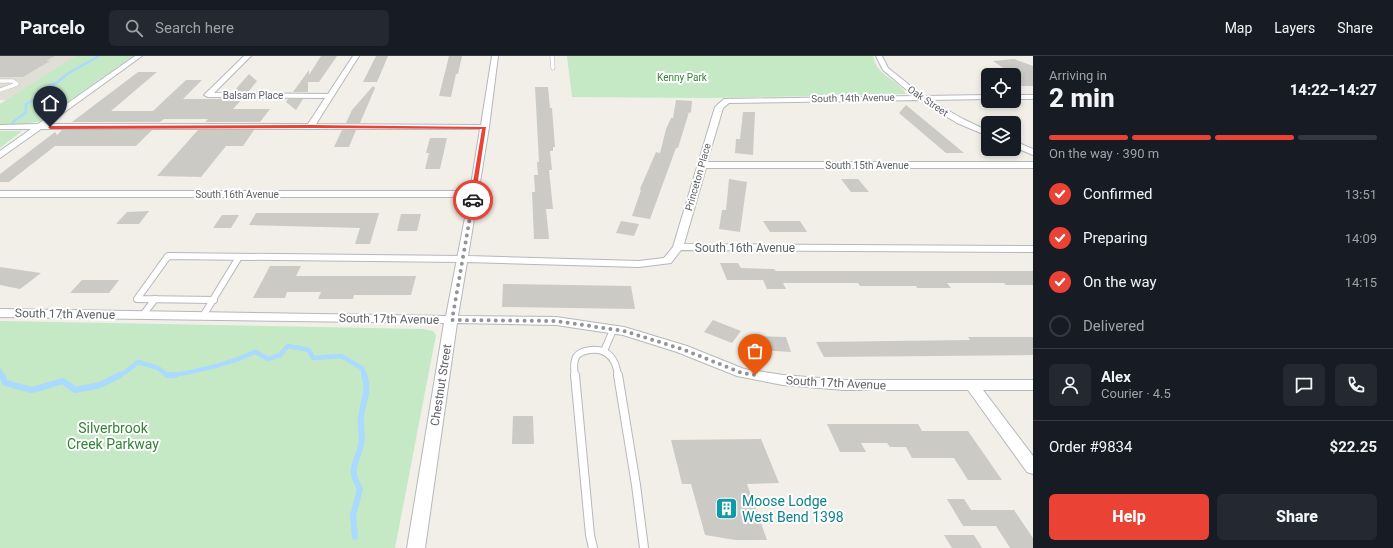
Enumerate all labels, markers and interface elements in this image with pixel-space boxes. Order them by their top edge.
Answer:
search box [109,10,389,46]
text: Parcelo [20,16,85,39]
icon: search [123,17,145,39]
text: Search here [155,19,234,37]
text: Map [1225,20,1252,36]
text: Layers [1274,20,1315,36]
text: Share [1337,20,1373,36]
map controls [981,68,1021,156]
button: locate [981,68,1021,108]
text: Arriving in [1049,68,1107,83]
park label: Kenny Park [657,72,708,83]
text: 14:22–14:27 [1290,81,1377,99]
text: 2 min [1049,83,1115,113]
street label: Oak Street [906,84,950,118]
pin [33,86,67,127]
street label: Balsam Place [223,90,283,101]
icon: home [39,92,61,114]
street label: South 14th Avenue [811,92,895,104]
button: layers [981,116,1021,156]
street label: Princeton Place [683,142,713,212]
text: On the way · 390 m [1049,146,1159,161]
street label: South 15th Avenue [825,160,909,171]
courier [453,180,493,220]
icon: check [1049,183,1071,205]
text: Confirmed [1083,185,1153,203]
text: 13:51 [1345,187,1377,202]
street label: South 16th Avenue [195,189,279,200]
icon: car [462,189,484,211]
icon: check [1049,227,1071,249]
text: Preparing [1083,229,1147,247]
text: 14:09 [1345,231,1377,246]
street label: South 16th Avenue [695,241,795,255]
icon: check [1049,271,1071,293]
text: On the way [1083,273,1157,291]
text: 14:15 [1345,275,1377,290]
street label: South 17th Avenue [15,306,115,322]
street label: South 17th Avenue [339,311,439,327]
text: Delivered [1083,317,1145,335]
pin [738,334,772,375]
icon: bag [744,340,766,362]
street label: Chestnut Street [428,343,454,427]
button: person [1049,364,1091,406]
button: chat [1283,364,1325,406]
button: phone [1335,364,1377,406]
text: Alex [1101,368,1131,386]
street label: South 17th Avenue [786,373,886,393]
text: Courier · 4.5 [1101,386,1171,401]
park label: Silverbrook Creek Parkway [67,420,159,452]
text: Order #9834 [1049,438,1132,456]
text: $22.25 [1330,438,1377,456]
place label: Moose Lodge West Bend 1398 [742,493,844,525]
button: Help [1049,494,1209,540]
button: Share [1217,494,1377,540]
building icon: Moose Lodge West Bend 1398 [714,496,740,522]

